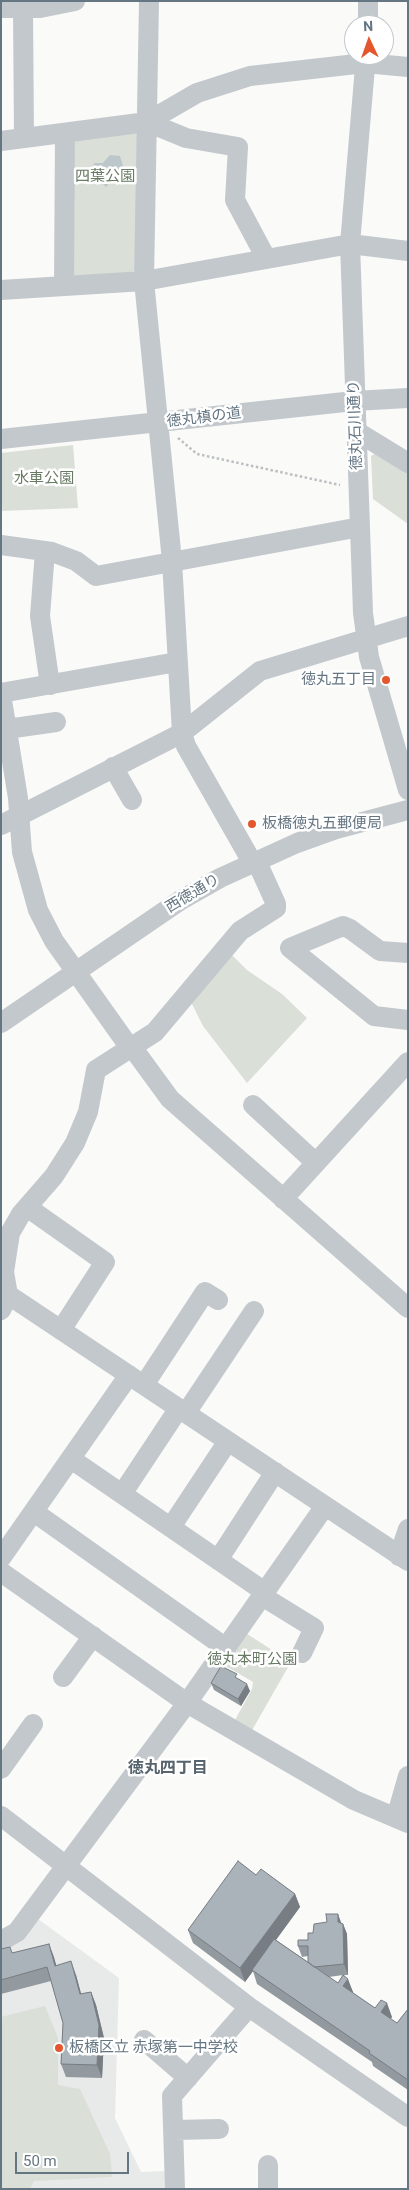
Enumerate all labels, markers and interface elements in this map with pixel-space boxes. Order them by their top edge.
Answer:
north arrow [344,15,394,65]
text: N [363,18,374,34]
park label: 四葉公園 [75,168,135,186]
street label: 徳丸石川通り [345,380,367,470]
street label: 徳丸槙の道 [166,404,242,432]
park label: 水車公園 [14,470,74,488]
place label: 徳丸五丁目 [301,671,376,689]
marker: 徳丸五丁目 [380,674,392,686]
place label: 板橋徳丸五郵便局 [262,815,382,833]
marker: 板橋徳丸五郵便局 [246,818,258,830]
street label: 西徳通り [163,871,223,917]
park label: 徳丸本町公園 [207,1651,297,1669]
district label: 徳丸四丁目 [128,1759,208,1779]
place label: 板橋区立 赤塚第一中学校 [69,2039,238,2057]
marker: 板橋区立 赤塚第一中学校 [53,2042,65,2054]
scale bar [18,2142,131,2174]
text: 50 m [23,2152,57,2170]

